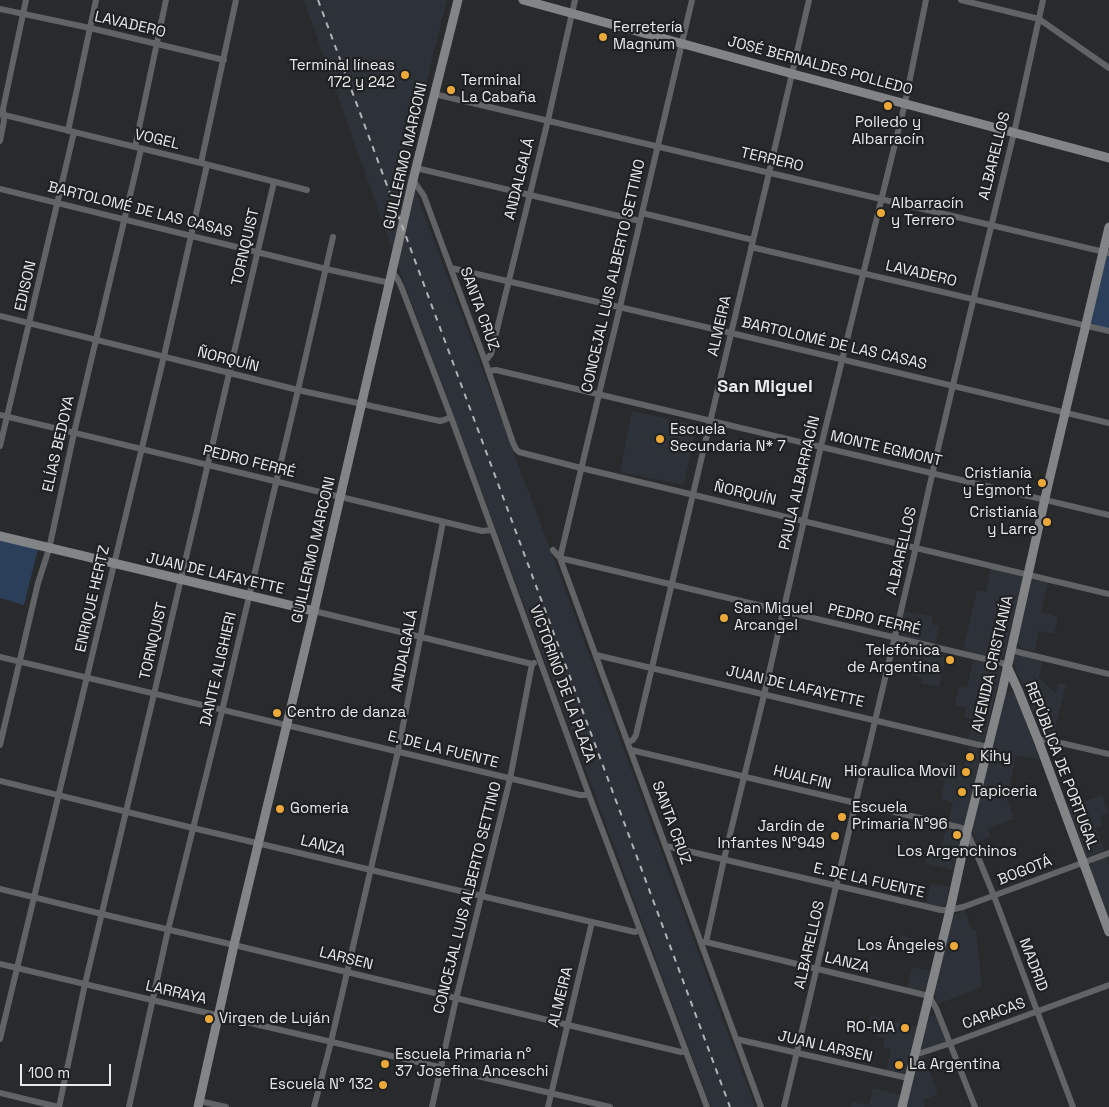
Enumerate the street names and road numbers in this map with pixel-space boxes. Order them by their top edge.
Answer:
street label: LAVADERO [93,8,167,42]
street label: JOSÉ BERNALDES POLLEDO [725,33,915,99]
street label: GUILLERMO MARCONI [380,81,432,231]
street label: ALBARELLOS [975,110,1015,202]
street label: VOGEL [133,126,181,154]
street label: ANDALGALÁ [501,136,539,222]
street label: TERRERO [739,144,805,176]
street label: CONCEJAL LUIS ALBERTO SETTINO [578,158,650,394]
street label: BARTOLOMÉ DE LAS CASAS [46,178,234,242]
street label: TORNQUIST [228,206,264,288]
street label: LAVADERO [884,257,958,291]
street label: EDISON [11,259,41,313]
street label: SANTA CRUZ [456,265,502,353]
street label: ALMEIRA [704,294,736,358]
street label: BARTOLOMÉ DE LAS CASAS [740,314,928,374]
street label: ÑORQUÍN [195,344,261,376]
street label: ELÍAS BEDOYA [39,394,79,494]
street label: PAULA ALBARRACÍN [776,414,824,552]
street label: MONTE EGMONT [828,427,944,471]
street label: PEDRO FERRÉ [201,442,297,482]
street label: GUILLERMO MARCONI [288,475,340,625]
street label: ÑORQUÍN [712,478,778,510]
street label: ALBARELLOS [883,505,921,597]
street label: ENRIQUE HERTZ [72,544,114,654]
street label: JUAN DE LAFAYETTE [144,549,286,599]
street label: AVENIDA CRISTIANÍA [969,594,1017,734]
street label: TORNQUIST [136,600,172,682]
street label: PEDRO FERRÉ [826,601,922,639]
street label: VICTORINO DE LA PLAZA [525,603,599,765]
street label: ANDALGALÁ [388,608,422,694]
street label: DANTE ALIGHIERI [197,610,241,728]
street label: JUAN DE LAFAYETTE [724,662,866,712]
street label: REPÚBLICA DE PORTUGAL [1021,679,1101,853]
street label: E. DE LA FUENTE [386,728,500,772]
street label: HUALFIN [771,762,833,794]
street label: SANTA CRUZ [648,779,694,867]
street label: CONCEJAL LUIS ALBERTO SETTINO [430,780,506,1016]
street label: LANZA [299,832,347,860]
street label: BOGOTÁ [995,852,1055,890]
street label: E. DE LA FUENTE [812,859,926,903]
street label: ALBARELLOS [791,899,829,991]
street label: MADRID [1015,936,1051,994]
street label: LARSEN [317,944,375,974]
street label: LANZA [823,949,871,977]
street label: ALMEIRA [545,965,577,1029]
street label: LARRAYA [144,977,208,1009]
street label: CARACAS [960,994,1028,1034]
street label: JUAN LARSEN [776,1027,874,1067]

